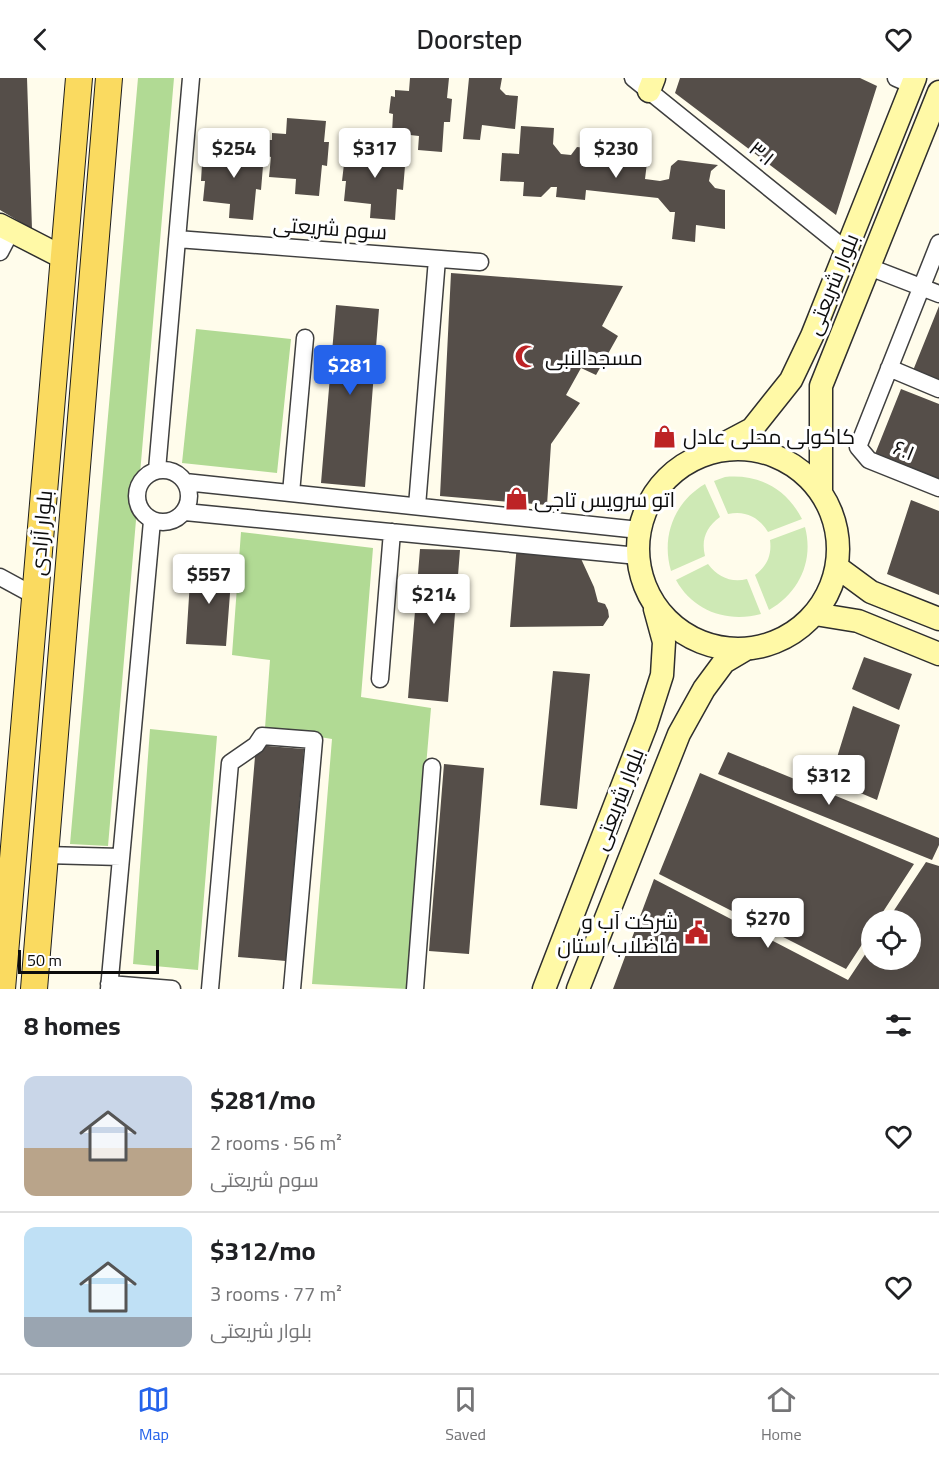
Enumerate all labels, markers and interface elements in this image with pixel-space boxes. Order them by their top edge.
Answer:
text: Doorstep [417,14,522,64]
icon: back [24,23,57,56]
icon: heart [882,23,915,56]
pin: $254 [198,128,270,179]
pin: $317 [339,128,411,179]
pin: $230 [580,128,652,179]
text: $254 [212,129,256,166]
text: $317 [353,129,397,166]
text: $230 [594,129,638,166]
street label: ۳.۱ [740,130,784,176]
street label: سوم شریعتی [272,205,388,251]
street label: بلوار شریعتی [794,227,870,341]
place label: مسجدالنبی [545,338,643,377]
mosque icon: مسجدالنبی [514,344,540,370]
pin: $281 [314,345,386,396]
text: $281 [328,346,372,383]
place label: کاکولی محلی عادل [683,417,855,456]
shop icon: کاکولی محلی عادل [652,423,678,449]
street label: ۶.۱ [887,428,921,472]
place label: اتو سرویس تاجی [534,480,675,519]
shop icon: اتو سرویس تاجی [503,486,529,512]
street label: بلوار آزادی [18,489,64,577]
pin: $557 [173,554,245,605]
text: $557 [187,555,231,592]
pin: $214 [398,574,470,625]
text: $214 [412,575,456,612]
street label: بلوار شریعتی [581,742,655,856]
pin: $312 [793,755,865,806]
text: $312 [807,756,851,793]
pin: $270 [732,898,804,949]
text: $270 [746,899,790,936]
place label: شرکت آب و فاضلاب استان [557,902,678,965]
map controls [861,910,921,970]
button: locate [861,910,921,970]
public building icon: شرکت آب و فاضلاب استان [683,920,709,946]
text: 50 m [27,945,62,975]
scale bar [18,947,159,974]
text: 8 homes [24,1001,121,1050]
icon: filters [882,1009,915,1042]
text: $281/mo [210,1075,316,1124]
icon: home [72,1100,144,1172]
icon: heart [882,1120,915,1153]
text: 2 rooms · 56 m² [210,1124,342,1161]
text: سوم شریعتی [210,1161,319,1198]
text: $312/mo [210,1226,316,1275]
icon: home [72,1251,144,1323]
icon: heart [882,1271,915,1304]
text: 3 rooms · 77 m² [210,1275,342,1312]
text: بلوار شریعتی [210,1312,312,1349]
tab: Map [137,1383,170,1449]
tab: Saved [445,1383,486,1449]
tab: Home [761,1383,802,1449]

